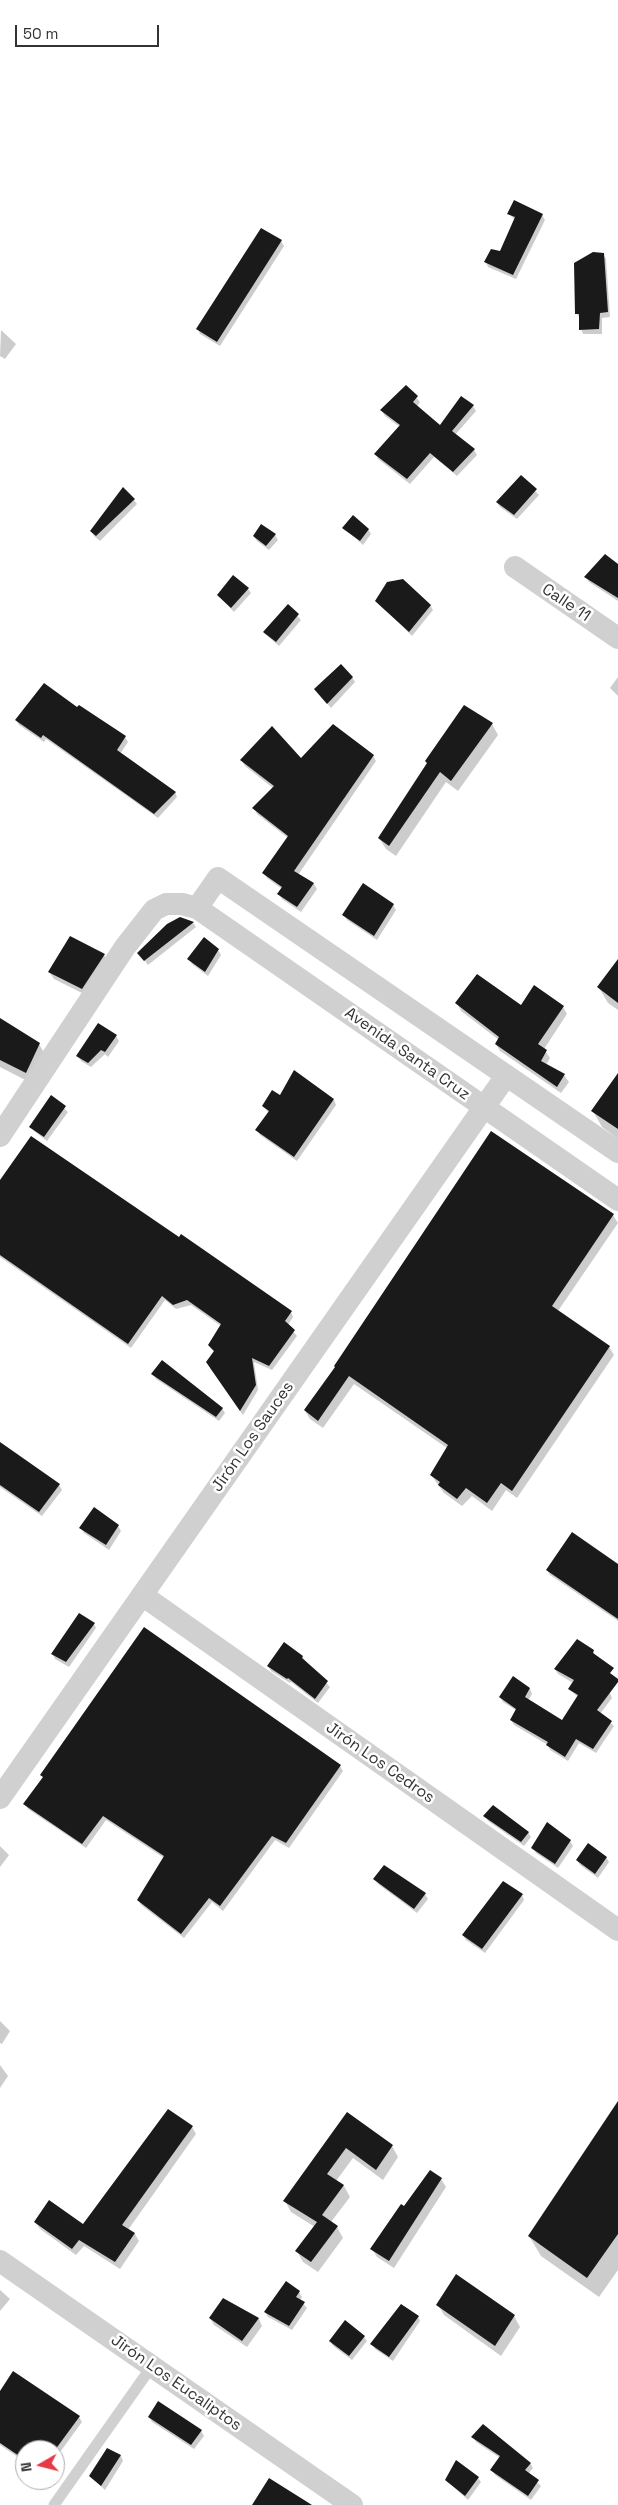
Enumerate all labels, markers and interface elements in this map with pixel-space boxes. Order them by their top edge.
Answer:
scale bar [18,15,161,47]
text: 50 m [23,24,58,43]
street label: Calle 11 [538,580,594,626]
street label: Avenida Santa Cruz [341,1004,473,1104]
street label: Jirón Los Sauces [208,1378,298,1496]
street label: Jirón Los Cedros [322,1718,438,1808]
street label: Jirón Los Eucaliptos [107,2331,245,2435]
north arrow [15,2440,65,2490]
text: N [17,2461,36,2473]

